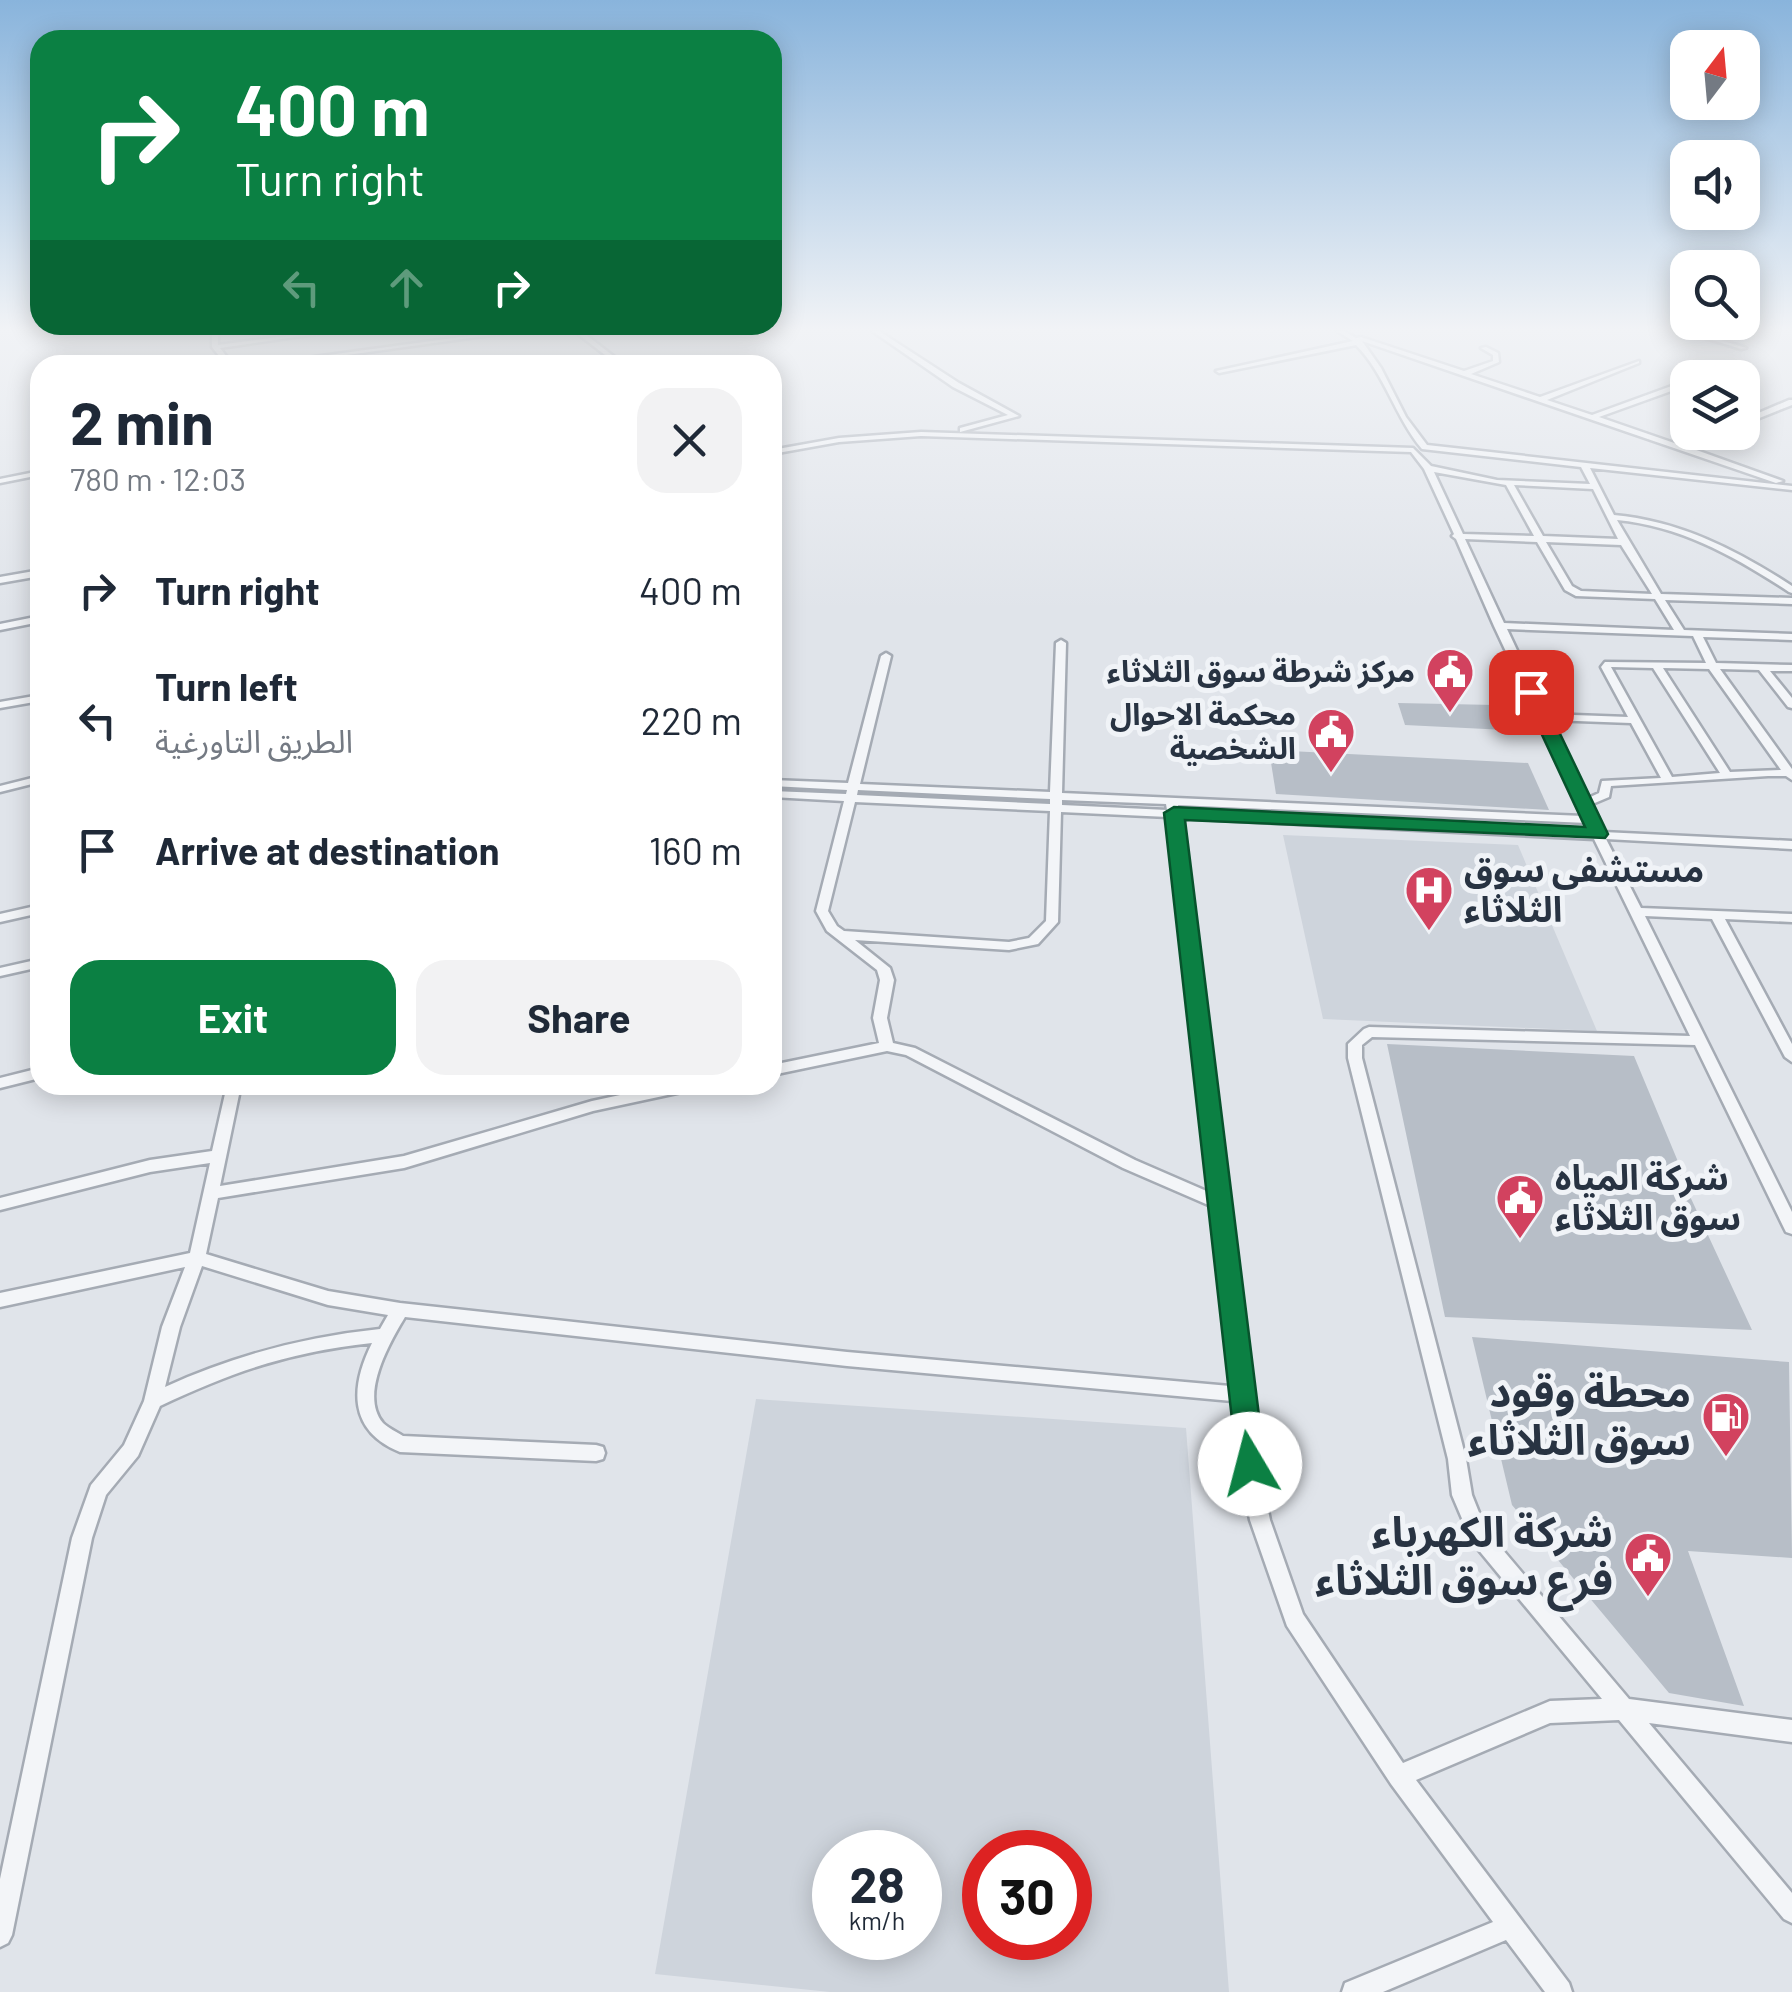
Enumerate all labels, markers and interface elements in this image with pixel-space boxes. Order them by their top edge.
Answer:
north arrow [1670,30,1760,120]
map controls [1670,30,1760,450]
text: 400 m [235,66,430,150]
icon: right [70,70,200,200]
button: sound [1670,140,1760,230]
text: Turn right [235,151,425,205]
button: search [1670,250,1760,340]
icon: left [274,260,329,315]
icon: ahead [379,260,434,315]
icon: right [484,260,539,315]
button: layers [1670,360,1760,450]
text: 2 min [70,385,214,457]
button: close [637,388,742,493]
text: 780 m · 12:03 [70,459,246,497]
icon: right [70,563,125,618]
text: Turn right [155,567,320,613]
text: 400 m [639,567,742,613]
public building icon: مركز شرطة سوق الثلاثاء [1424,646,1476,714]
pin [1489,650,1574,735]
place label: مركز شرطة سوق الثلاثاء [1107,652,1415,689]
text: Turn left [155,663,298,709]
icon: arrive [1504,665,1559,720]
icon: left [70,693,125,748]
place label: محكمة الاحوال الشخصية [1110,695,1296,766]
text: 220 m [641,697,742,743]
public building icon: محكمة الاحوال الشخصية [1305,706,1357,774]
text: الطريق التاورغية [155,721,353,759]
icon: arrive [70,823,125,878]
text: Arrive at destination [155,827,500,873]
text: 160 m [649,827,742,873]
place label: مستشفى سوق الثلاثاء [1464,847,1704,929]
hospital icon: مستشفى سوق الثلاثاء [1403,864,1455,932]
button: Exit [70,960,396,1075]
button: Share [416,960,742,1075]
place label: شركة المياه سوق الثلاثاء [1555,1155,1741,1238]
public building icon: شركة المياه سوق الثلاثاء [1494,1172,1546,1240]
place label: محطة وقود سوق الثلاثاء [1468,1365,1691,1465]
fuel station icon: محطة وقود سوق الثلاثاء [1700,1390,1752,1458]
position arrow [1198,1412,1302,1516]
place label: شركة الكهرباء فرع سوق الثلاثاء [1315,1505,1613,1612]
public building icon: شركة الكهرباء فرع سوق الثلاثاء [1622,1530,1674,1598]
speed limit sign: 30 [962,1830,1092,1960]
text: 28 [849,1853,905,1913]
text: km/h [849,1905,905,1935]

